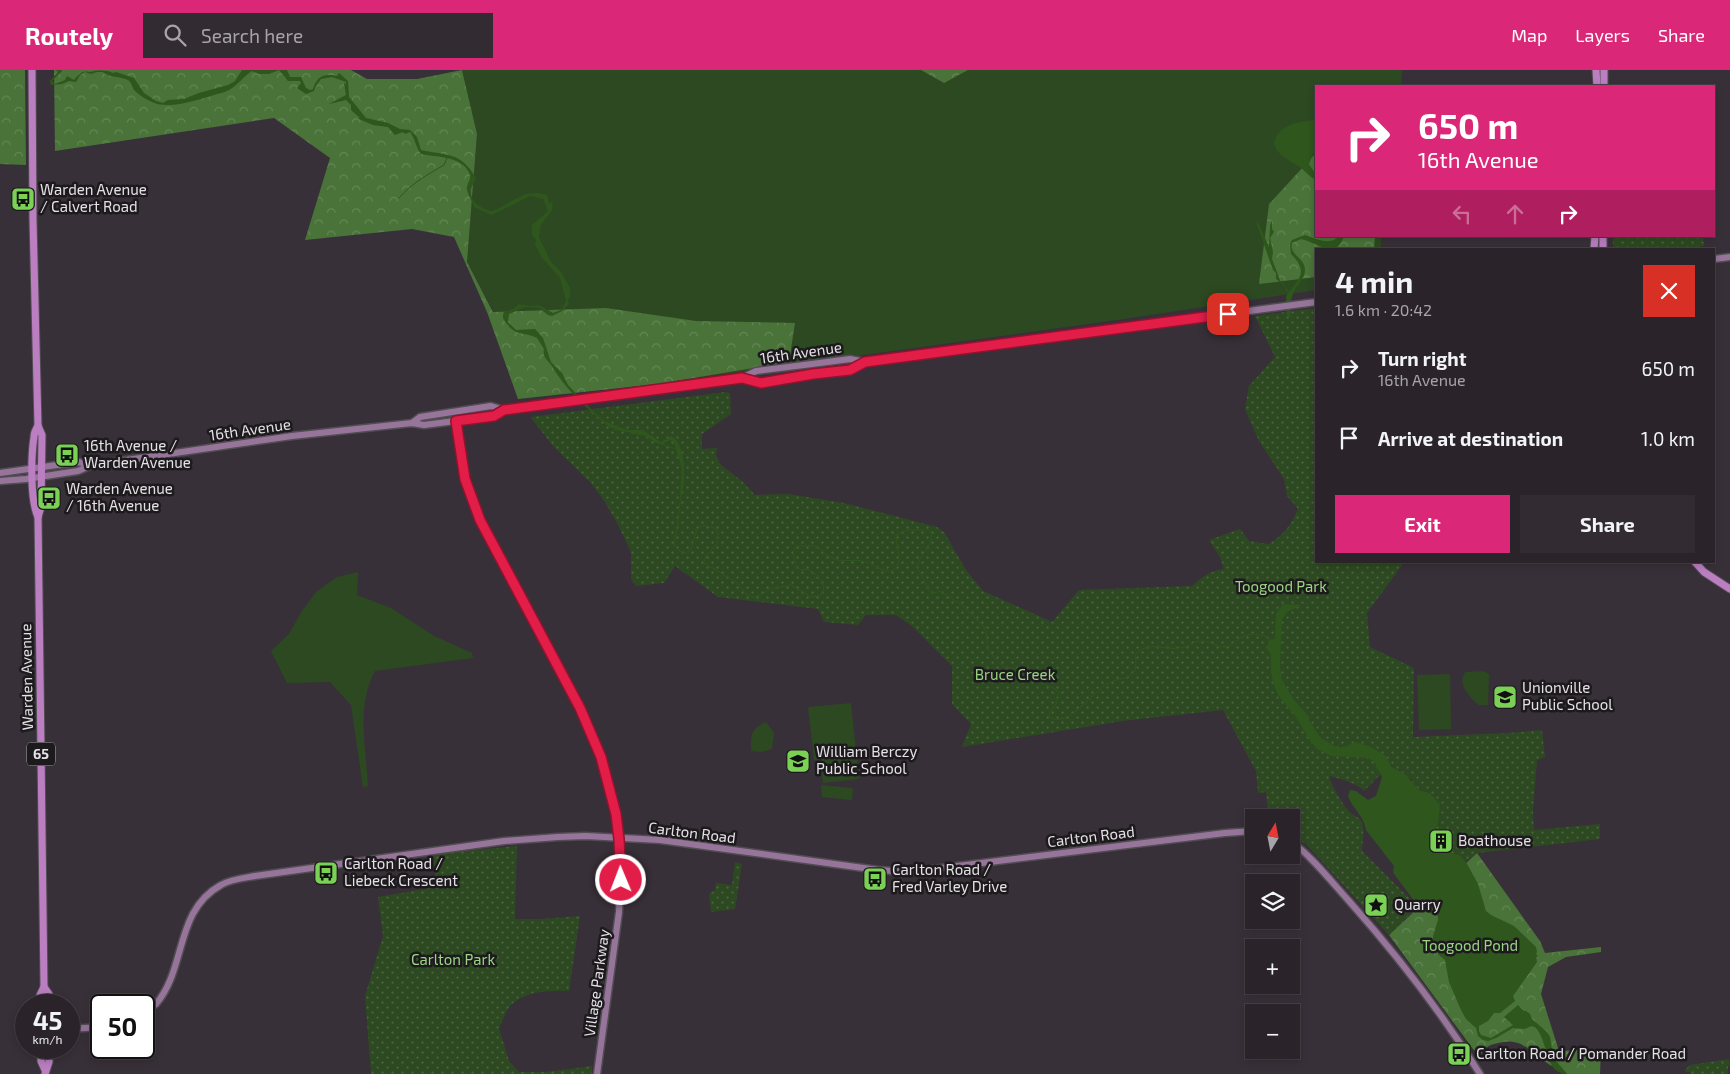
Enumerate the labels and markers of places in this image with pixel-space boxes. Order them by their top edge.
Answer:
place label: Warden Avenue / Calvert Road [40,180,147,215]
bus stop icon: Warden Avenue / Calvert Road [10,186,36,212]
pin [1207,293,1249,335]
place label: 16th Avenue / Warden Avenue [84,436,191,471]
bus stop icon: 16th Avenue / Warden Avenue [54,442,80,468]
place label: Warden Avenue / 16th Avenue [66,479,173,514]
bus stop icon: Warden Avenue / 16th Avenue [36,485,62,511]
place label: Unionville Public School [1522,678,1613,713]
school or university icon: Unionville Public School [1492,684,1518,710]
place label: William Berczy Public School [816,742,917,777]
school or university icon: William Berczy Public School [785,748,811,774]
building icon: Boathouse [1428,828,1454,854]
place label: Boathouse [1458,831,1531,849]
place label: Carlton Road / Liebeck Crescent [344,854,458,889]
bus stop icon: Carlton Road / Liebeck Crescent [313,860,339,886]
place label: Carlton Road / Fred Varley Drive [892,860,1007,895]
bus stop icon: Carlton Road / Fred Varley Drive [862,866,888,892]
place icon: Quarry [1363,892,1389,918]
place label: Quarry [1394,895,1441,914]
bus stop icon: Carlton Road / Pomander Road [1446,1041,1472,1067]
place label: Carlton Road / Pomander Road [1476,1044,1686,1062]

